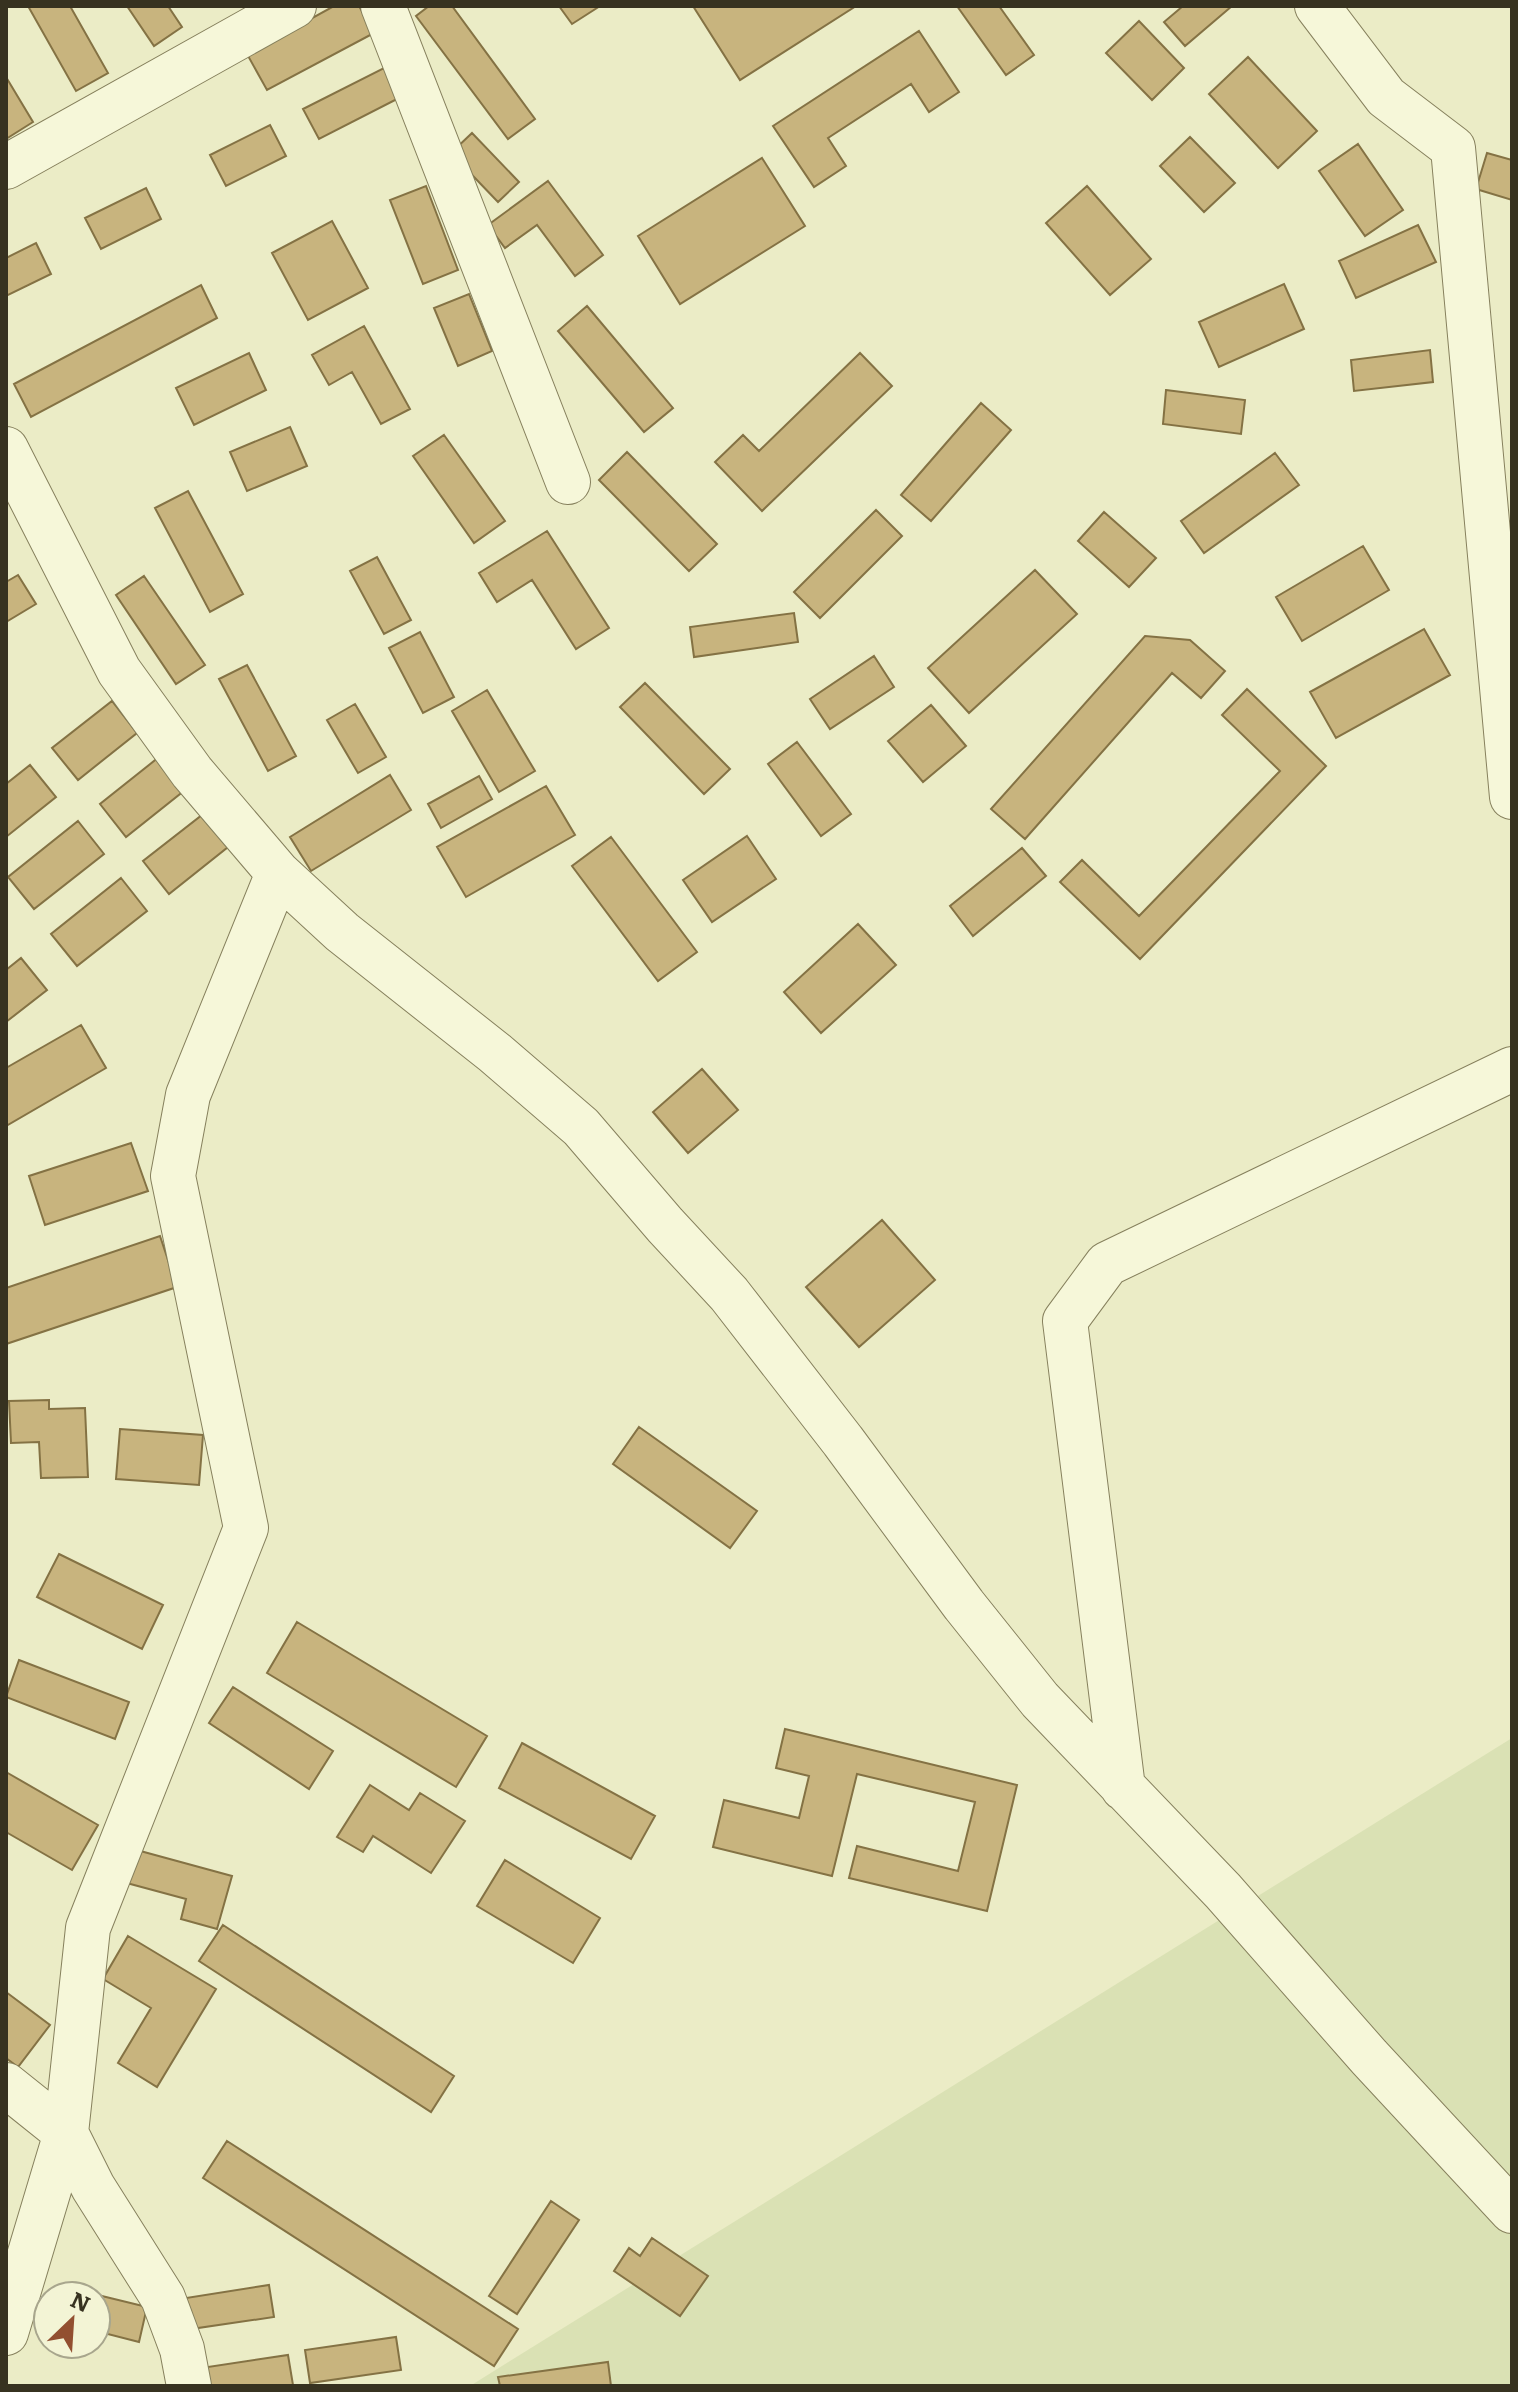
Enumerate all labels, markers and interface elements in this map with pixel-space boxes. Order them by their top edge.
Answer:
north arrow [32,2280,112,2360]
text: N [66,2282,96,2319]

